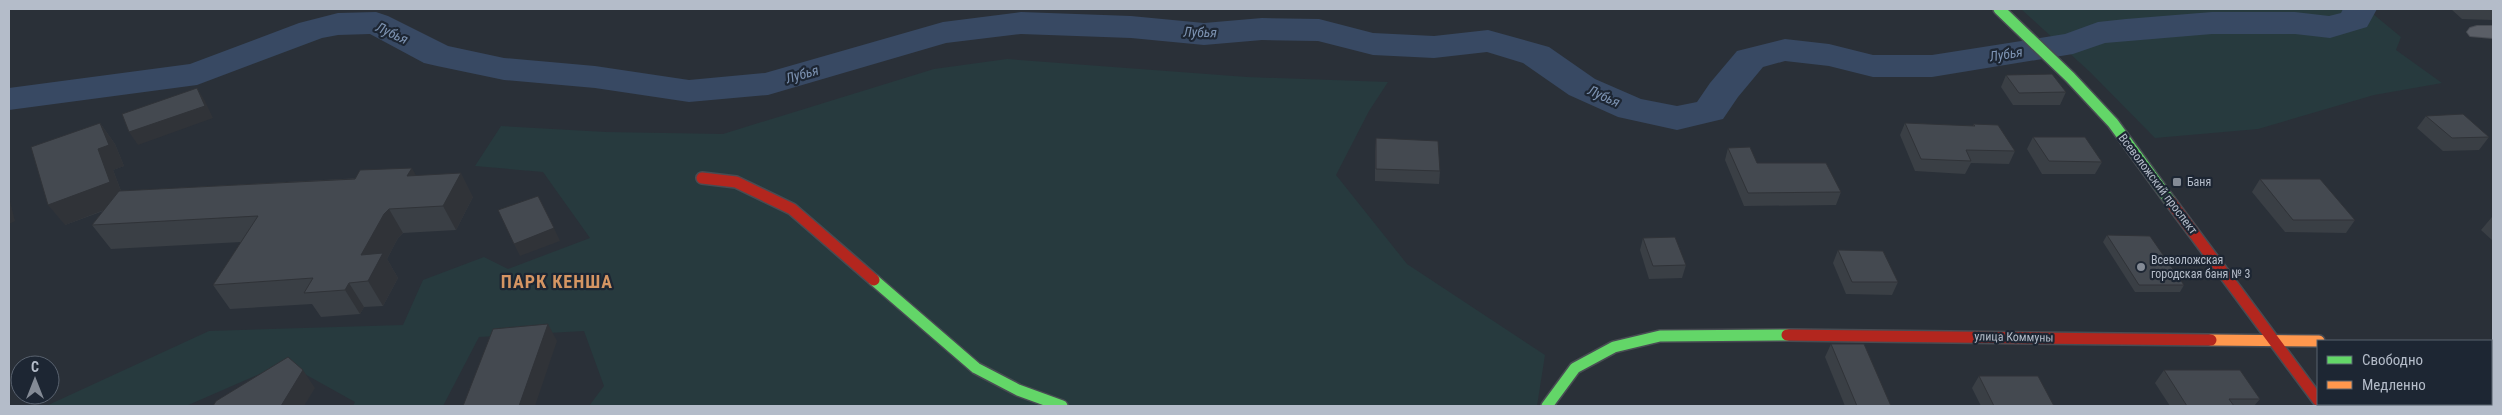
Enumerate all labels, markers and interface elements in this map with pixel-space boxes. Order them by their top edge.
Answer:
water label: Лубья [373,18,411,48]
water label: Лубья [1182,24,1217,40]
water label: Лубья [1987,43,2024,65]
water label: Лубья [783,62,821,87]
water label: Лубья [1585,81,1623,110]
street label: Всеволожский проспект [2116,131,2200,237]
place label: Баня [2187,175,2211,189]
marker: Баня [2171,176,2183,188]
place label: Всеволожская городская баня № 3 [2151,253,2251,281]
marker: Всеволожская городская баня № 3 [2135,261,2147,273]
district label: ПАРК КЕНША [501,271,613,292]
street label: улица Коммуны [1974,329,2054,345]
legend [2317,340,2492,405]
text: Свободно [2362,351,2423,369]
north arrow [10,355,60,405]
text: С [31,359,39,375]
text: Медленно [2362,376,2426,394]

